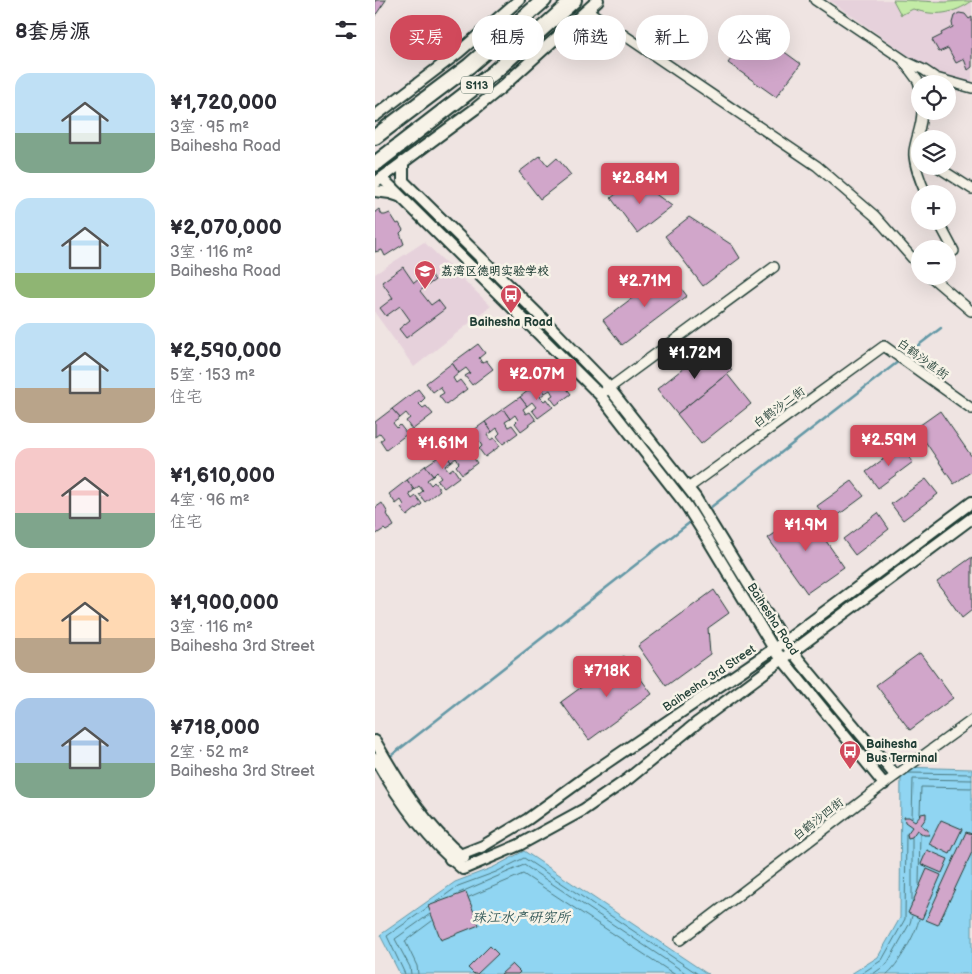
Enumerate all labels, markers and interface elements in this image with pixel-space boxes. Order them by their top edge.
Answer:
chip: 买房 [390,15,462,60]
chip: 租房 [472,15,544,60]
chip: 筛选 [554,15,626,60]
chip: 新上 [636,15,708,60]
chip: 公寓 [718,15,790,60]
icon: filters [332,16,360,44]
text: 8套房源 [15,19,91,44]
map controls [911,75,956,285]
button: locate [911,75,956,120]
road number: S113 [461,76,493,94]
text: ¥1,720,000 [170,90,277,115]
icon: home [55,93,115,153]
text: 3室 · 95 m² [170,118,249,137]
button: layers [911,130,956,175]
text: Baihesha Road [170,137,281,156]
pin: ¥2.84M [599,162,681,205]
text: ¥2.84M [612,169,668,188]
button: + [911,185,956,230]
text: ¥2,070,000 [170,215,282,240]
icon: home [55,218,115,278]
button: − [911,240,956,285]
text: 3室 · 116 m² [170,243,253,262]
school or university icon: 荔湾区德明实验学校 [413,259,437,290]
text: Baihesha Road [170,262,281,281]
place label: 荔湾区德明实验学校 [441,264,549,279]
pin: ¥2.71M [604,266,686,308]
text: ¥2.71M [619,272,671,291]
bus stop icon: Baihesha Road [499,283,523,314]
place label: Baihesha Road [469,315,553,330]
street label: 白鹤沙直街 [894,336,951,383]
text: ¥2,590,000 [170,338,282,363]
pin: ¥1.72M [654,338,736,380]
icon: home [55,343,115,403]
text: ¥1.72M [669,344,721,363]
pin: ¥2.07M [496,358,578,401]
text: ¥2.07M [509,365,565,384]
text: 5室 · 153 m² [170,366,255,385]
street label: 白鹤沙二街 [751,384,808,431]
text: 住宅 [170,388,202,407]
pin: ¥2.59M [848,424,930,467]
pin: ¥1.61M [402,428,484,470]
text: ¥2.59M [861,431,917,450]
text: ¥1.61M [418,434,468,453]
text: ¥1,610,000 [170,463,275,488]
icon: home [55,468,115,528]
text: 4室 · 96 m² [170,491,250,510]
pin: ¥1.9M [771,510,841,552]
text: 住宅 [170,513,202,532]
text: ¥1.9M [784,516,828,535]
street label: Baihesha Road [744,580,802,658]
text: ¥1,900,000 [170,590,279,615]
icon: home [55,593,115,653]
text: 3室 · 116 m² [170,618,253,637]
text: Baihesha 3rd Street [170,637,315,656]
street label: Baihesha 3rd Street [660,642,759,715]
pin: ¥718K [572,656,642,698]
text: ¥718K [584,662,630,681]
text: ¥718,000 [170,715,260,740]
icon: home [55,718,115,778]
place label: Baihesha Bus Terminal [866,737,937,766]
bus stop icon: Baihesha Bus Terminal [838,739,862,770]
text: 2室 · 52 m² [170,743,249,762]
text: Baihesha 3rd Street [170,762,315,781]
street label: 白鹤沙四街 [790,795,847,844]
water label: 珠江水产研究所 [472,909,572,926]

